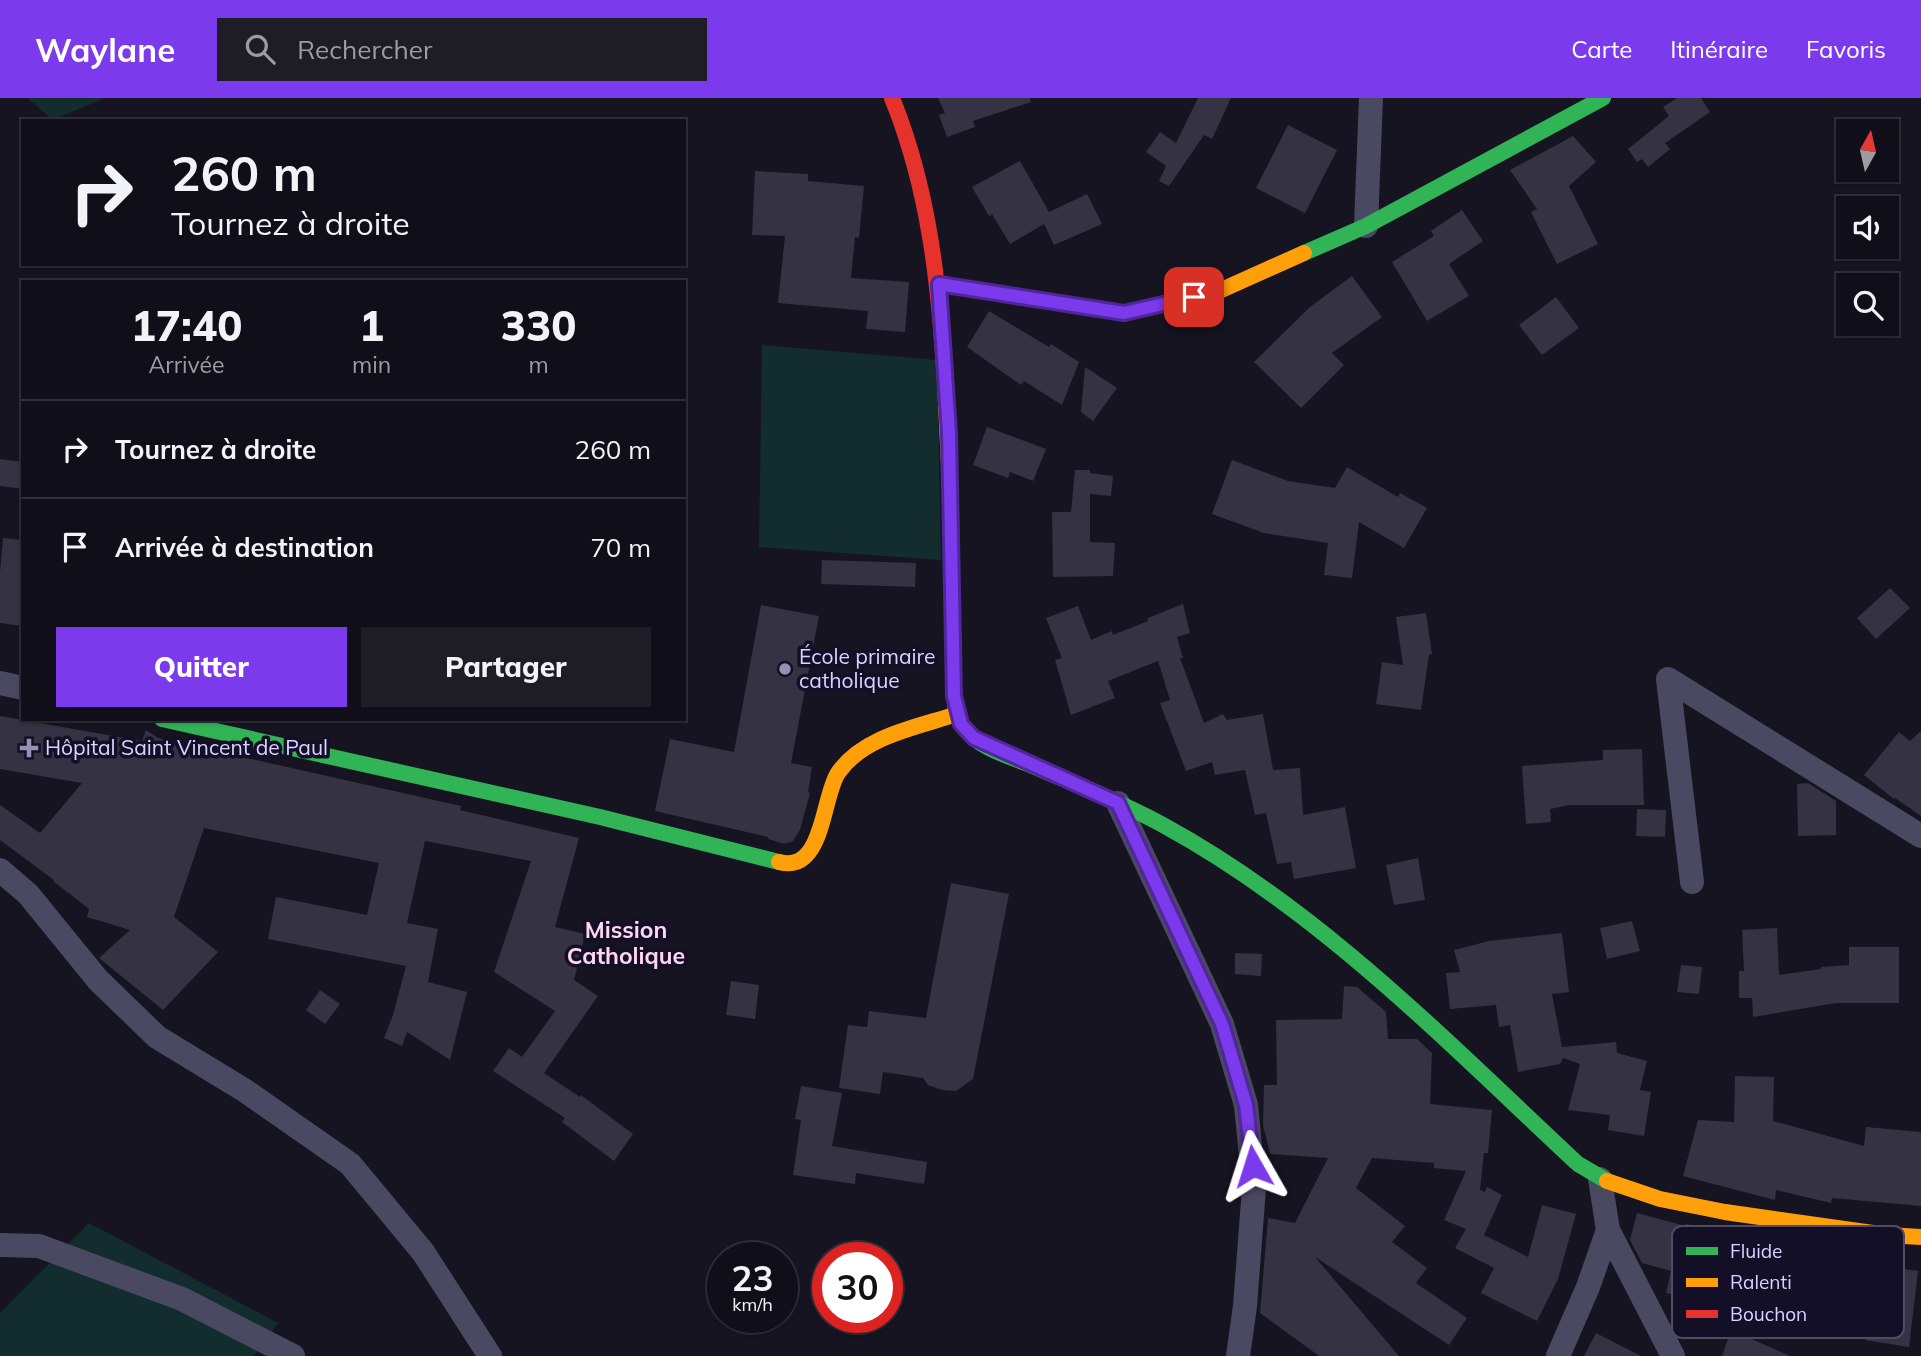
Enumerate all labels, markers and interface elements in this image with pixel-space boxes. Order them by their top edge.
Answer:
search box [217,18,707,81]
text: Waylane [35,29,175,70]
icon: search [241,30,279,68]
text: Rechercher [297,33,432,66]
text: Carte [1571,34,1632,64]
text: Itinéraire [1670,34,1768,64]
text: Favoris [1806,34,1886,64]
north arrow [1836,119,1899,182]
map controls [1836,119,1899,336]
text: 260 m [171,142,317,203]
icon: right [56,147,147,238]
button: sound [1836,196,1899,259]
text: Tournez à droite [171,203,410,243]
pin [1164,267,1224,327]
button: search [1836,273,1899,336]
icon: arrive [1175,278,1213,316]
text: 17:40 [131,299,242,352]
text: 1 [359,299,384,352]
text: 330 [501,299,576,352]
text: Arrivée [148,350,225,379]
text: min [352,350,391,379]
text: m [528,350,549,379]
icon: right [56,430,94,468]
text: Tournez à droite [115,433,316,466]
text: 260 m [575,433,651,466]
icon: arrive [56,528,94,566]
text: Arrivée à destination [115,531,374,564]
text: 70 m [590,531,651,564]
button: Quitter [56,627,347,707]
button: Partager [361,627,651,707]
place label: École primaire catholique [799,643,936,693]
marker: École primaire catholique [777,661,793,677]
place label: Hôpital Saint Vincent de Paul [45,734,328,760]
marker: Hôpital Saint Vincent de Paul [19,738,39,758]
district label: Mission Catholique [567,915,685,970]
position arrow [1216,1129,1290,1203]
legend [1672,1226,1904,1338]
text: Fluide [1730,1239,1782,1263]
speed limit sign: 30 [812,1242,903,1333]
text: 23 [731,1256,774,1300]
text: Ralenti [1730,1270,1792,1294]
text: km/h [732,1293,773,1316]
text: Bouchon [1730,1302,1807,1326]

